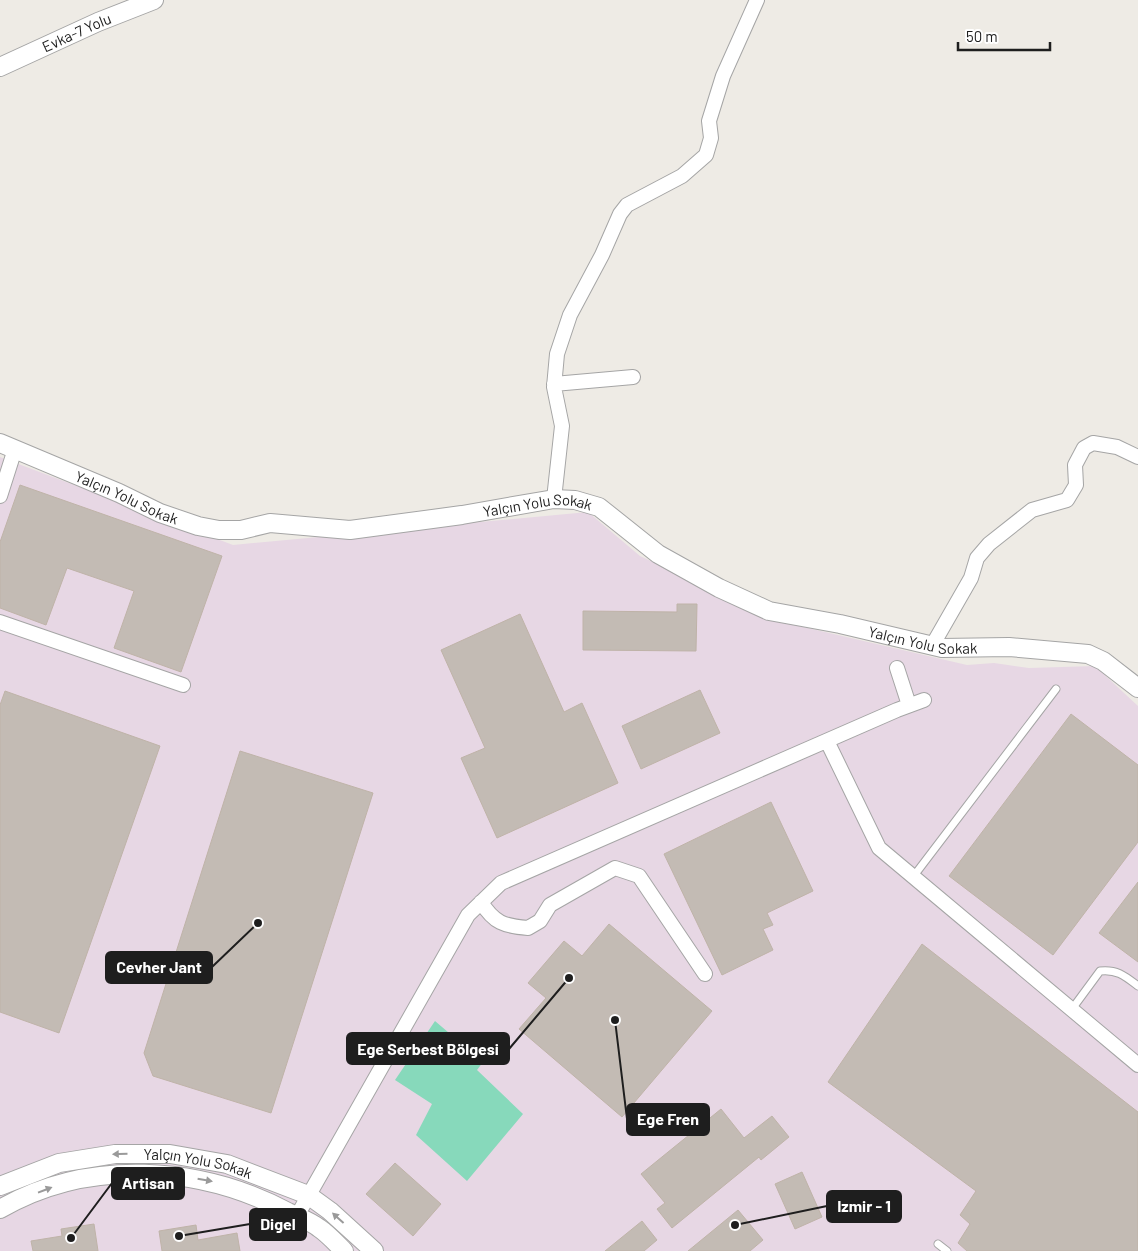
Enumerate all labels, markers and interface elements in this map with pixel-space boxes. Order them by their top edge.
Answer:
street label: Evka-7 Yolu [39,9,114,56]
scale bar [958,20,1050,52]
text: 50 m [966,27,998,45]
street label: Yalçın Yolu Sokak [73,467,181,528]
street label: Yalçın Yolu Sokak [481,490,595,520]
street label: Yalçın Yolu Sokak [866,622,978,657]
callout: Cevher Jant [106,952,212,983]
text: Cevher Jant [116,957,202,976]
callout: Ege Serbest Bölgesi [347,1033,509,1064]
text: Ege Serbest Bölgesi [357,1039,499,1058]
callout: Ege Fren [627,1104,709,1135]
text: Ege Fren [637,1109,699,1128]
street label: Yalçın Yolu Sokak [144,1145,255,1182]
one-way arrow [112,1150,128,1158]
callout: Artisan [112,1168,184,1199]
text: Artisan [122,1173,174,1192]
one-way arrow [197,1177,213,1185]
one-way arrow [38,1186,53,1194]
callout: Izmir - 1 [827,1191,901,1222]
text: Izmir - 1 [837,1196,891,1215]
callout: Digel [250,1209,306,1240]
one-way arrow [333,1212,345,1224]
text: Digel [260,1214,296,1233]

